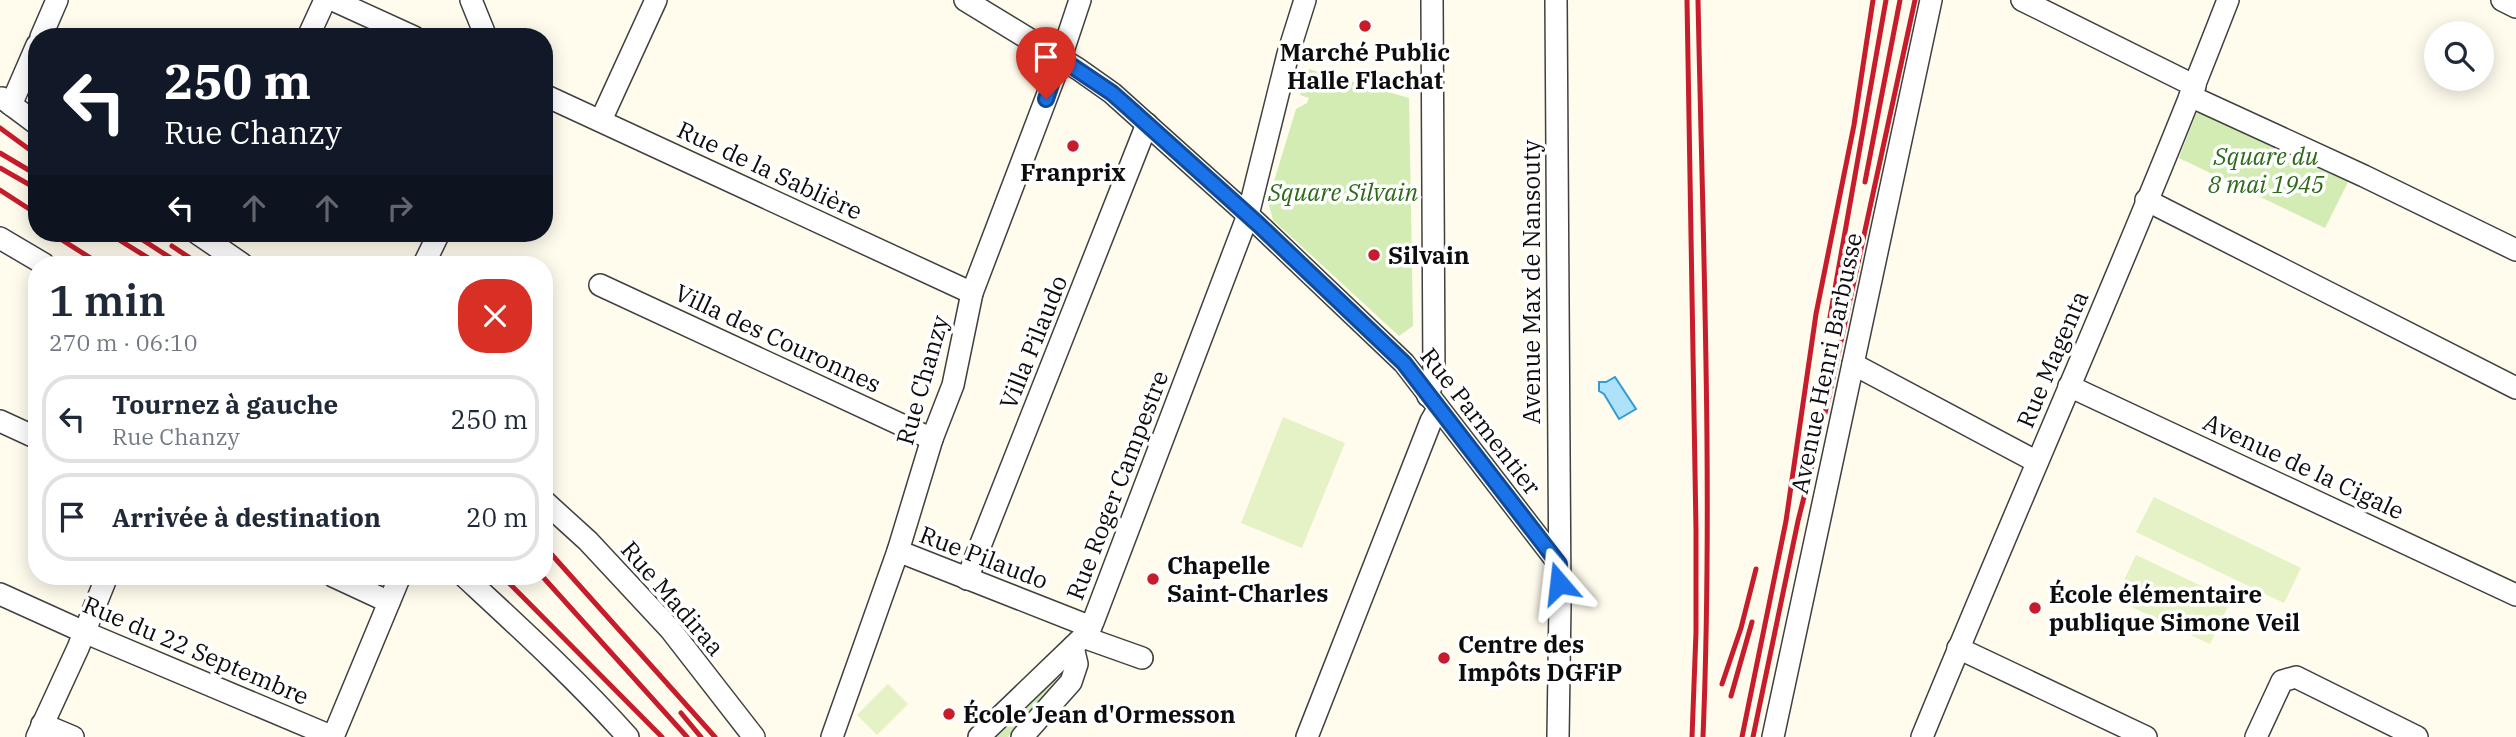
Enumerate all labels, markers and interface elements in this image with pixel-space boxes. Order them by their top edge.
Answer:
marker: Marché Public Halle Flachat [1357,18,1373,34]
map controls [2424,21,2494,91]
button: search [2424,21,2494,91]
pin [1016,27,1076,99]
place label: Marché Public Halle Flachat [1280,36,1450,96]
icon: arrive [1027,38,1065,76]
text: 250 m [164,49,311,112]
icon: left [49,56,140,147]
text: Rue Chanzy [164,111,342,153]
street label: Rue de la Sablière [672,113,868,227]
marker: Franprix [1065,138,1081,154]
street label: Avenue Max de Nansouty [1515,140,1547,424]
park label: Square du 8 mai 1945 [2208,140,2325,200]
place label: Franprix [1020,156,1126,188]
park label: Square Silvain [1267,176,1418,208]
icon: left [162,189,200,227]
icon: ahead [235,189,273,227]
icon: ahead [308,189,346,227]
icon: right [381,189,419,227]
street label: Avenue Henri Barbusse [1783,230,1869,496]
place label: Silvain [1388,239,1470,271]
marker: Silvain [1366,247,1382,263]
street label: Villa Pilaudo [992,270,1074,414]
text: 1 min [49,273,166,328]
street label: Villa des Couronnes [670,276,886,400]
button: close [458,279,532,353]
street label: Rue Magenta [2009,286,2095,432]
street label: Rue Chanzy [888,311,956,448]
text: 270 m · 06:10 [49,327,198,357]
street label: Rue Parmentier [1414,341,1549,501]
street label: Rue Roger Campestre [1058,366,1176,604]
text: Tournez à gauche [112,387,338,421]
icon: left [53,400,91,438]
text: 250 m [450,402,528,436]
street label: Avenue de la Cigale [2198,405,2410,527]
text: Rue Chanzy [112,421,240,451]
icon: arrive [53,498,91,536]
text: Arrivée à destination [112,500,381,534]
text: 20 m [466,500,528,534]
street label: Rue Pilaudo [915,518,1053,596]
street label: Rue Madiraa [614,534,732,662]
position arrow [1522,546,1596,620]
place label: Chapelle Saint-Charles [1167,549,1328,609]
marker: Chapelle Saint-Charles [1145,571,1161,587]
place label: École élémentaire publique Simone Veil [2049,578,2300,638]
street label: Rue du 22 Septembre [78,588,314,712]
marker: École élémentaire publique Simone Veil [2027,600,2043,616]
place label: Centre des Impôts DGFiP [1458,628,1622,688]
marker: Centre des Impôts DGFiP [1436,650,1452,666]
place label: École Jean d'Ormesson [963,698,1236,730]
marker: École Jean d'Ormesson [941,706,957,722]

